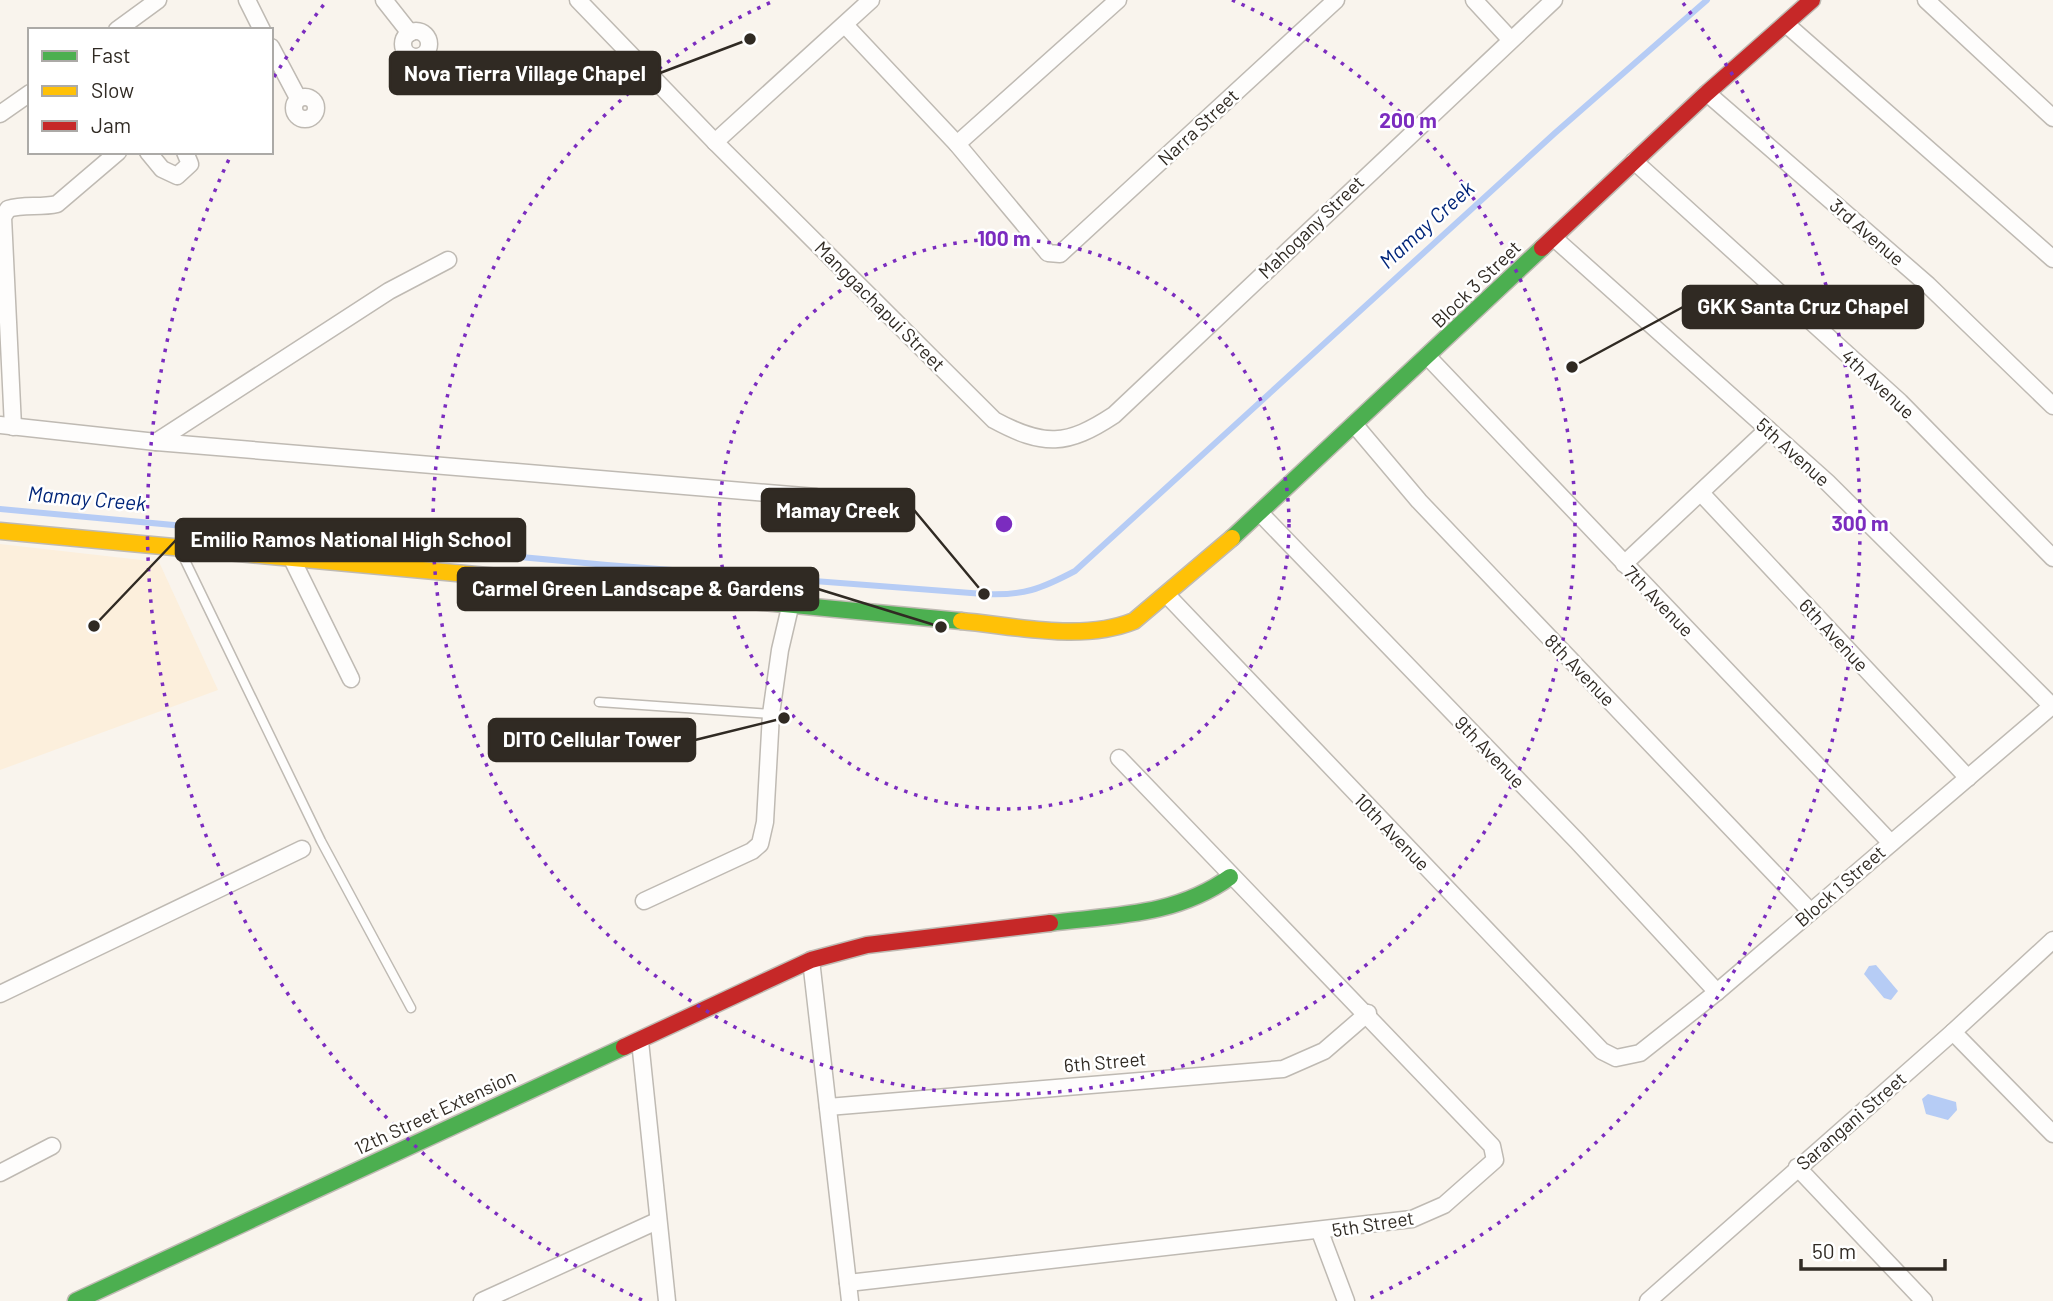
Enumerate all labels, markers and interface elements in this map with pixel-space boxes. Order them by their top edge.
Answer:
legend [28,28,273,154]
text: Fast [91,42,131,67]
callout: Nova Tierra Village Chapel [390,52,660,94]
text: Nova Tierra Village Chapel [404,60,646,85]
text: Slow [91,77,134,102]
street label: Narra Street [1153,84,1243,170]
text: 200 m [1379,107,1437,132]
text: Jam [91,112,131,137]
street label: Mahogany Street [1253,170,1368,283]
water label: Mamay Creek [1374,174,1479,273]
street label: 3rd Avenue [1825,193,1909,270]
text: 100 m [977,225,1031,250]
street label: Block 3 Street [1426,235,1525,332]
street label: Manggachapui Street [810,236,950,376]
callout: GKK Santa Cruz Chapel [1683,286,1923,328]
text: GKK Santa Cruz Chapel [1697,293,1909,318]
street label: 4th Avenue [1837,344,1920,423]
street label: 5th Avenue [1752,413,1835,491]
water label: Mamay Creek [27,480,148,515]
callout: Mamay Creek [762,489,914,531]
text: Mamay Creek [776,497,900,522]
text: 300 m [1831,510,1889,535]
centre of rings [992,512,1016,536]
callout: Emilio Ramos National High School [176,519,525,561]
text: Emilio Ramos National High School [191,526,511,551]
street label: 7th Avenue [1620,560,1699,641]
callout: Carmel Green Landscape & Gardens [458,568,818,610]
text: Carmel Green Landscape & Gardens [472,575,804,600]
street label: 6th Avenue [1795,593,1874,676]
street label: 8th Avenue [1540,629,1620,710]
street label: 9th Avenue [1450,711,1530,792]
callout: DITO Cellular Tower [489,719,695,761]
text: DITO Cellular Tower [503,726,681,751]
street label: 10th Avenue [1350,788,1435,875]
street label: Block 1 Street [1790,840,1890,931]
street label: 6th Street [1063,1046,1147,1077]
street label: 12th Street Extension [350,1064,519,1159]
street label: Sarangani Street [1791,1067,1910,1175]
street label: 5th Street [1330,1206,1416,1241]
scale bar [1801,1228,1944,1272]
text: 50 m [1812,1238,1856,1263]

